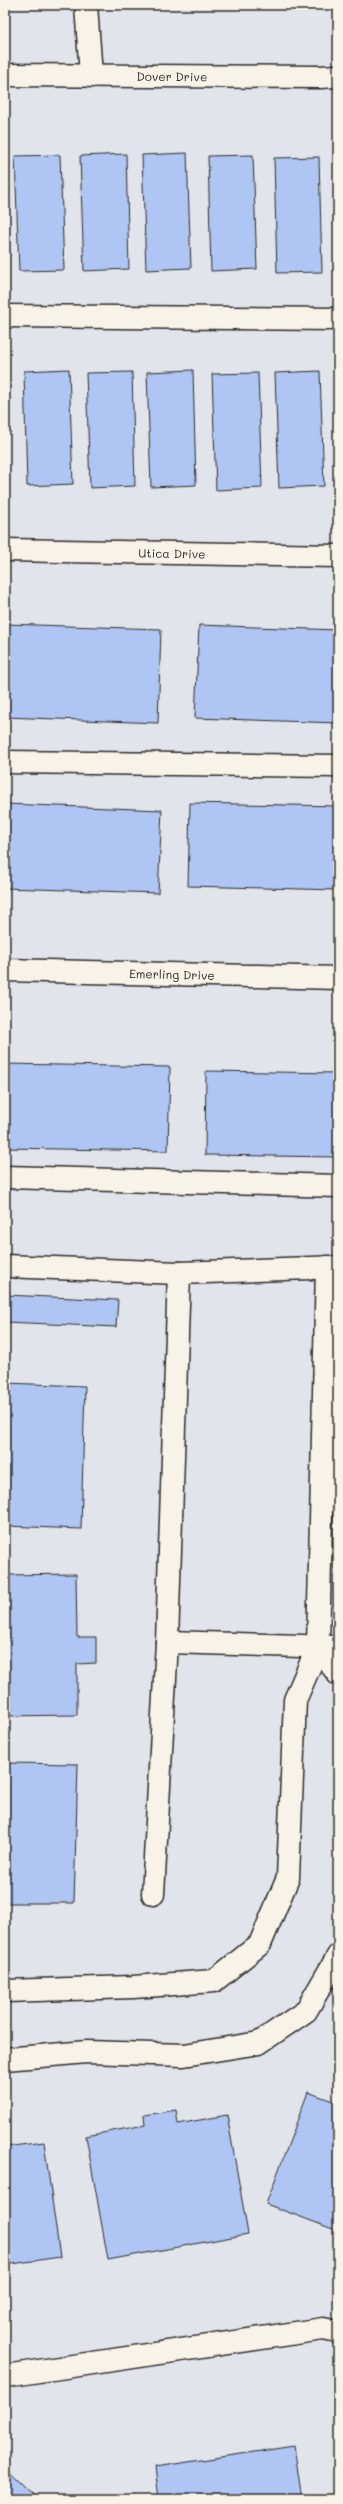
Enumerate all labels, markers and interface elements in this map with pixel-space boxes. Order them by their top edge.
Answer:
street label: Dover Drive [137,68,207,84]
street label: Utica Drive [138,544,206,562]
street label: Emerling Drive [129,965,215,983]

